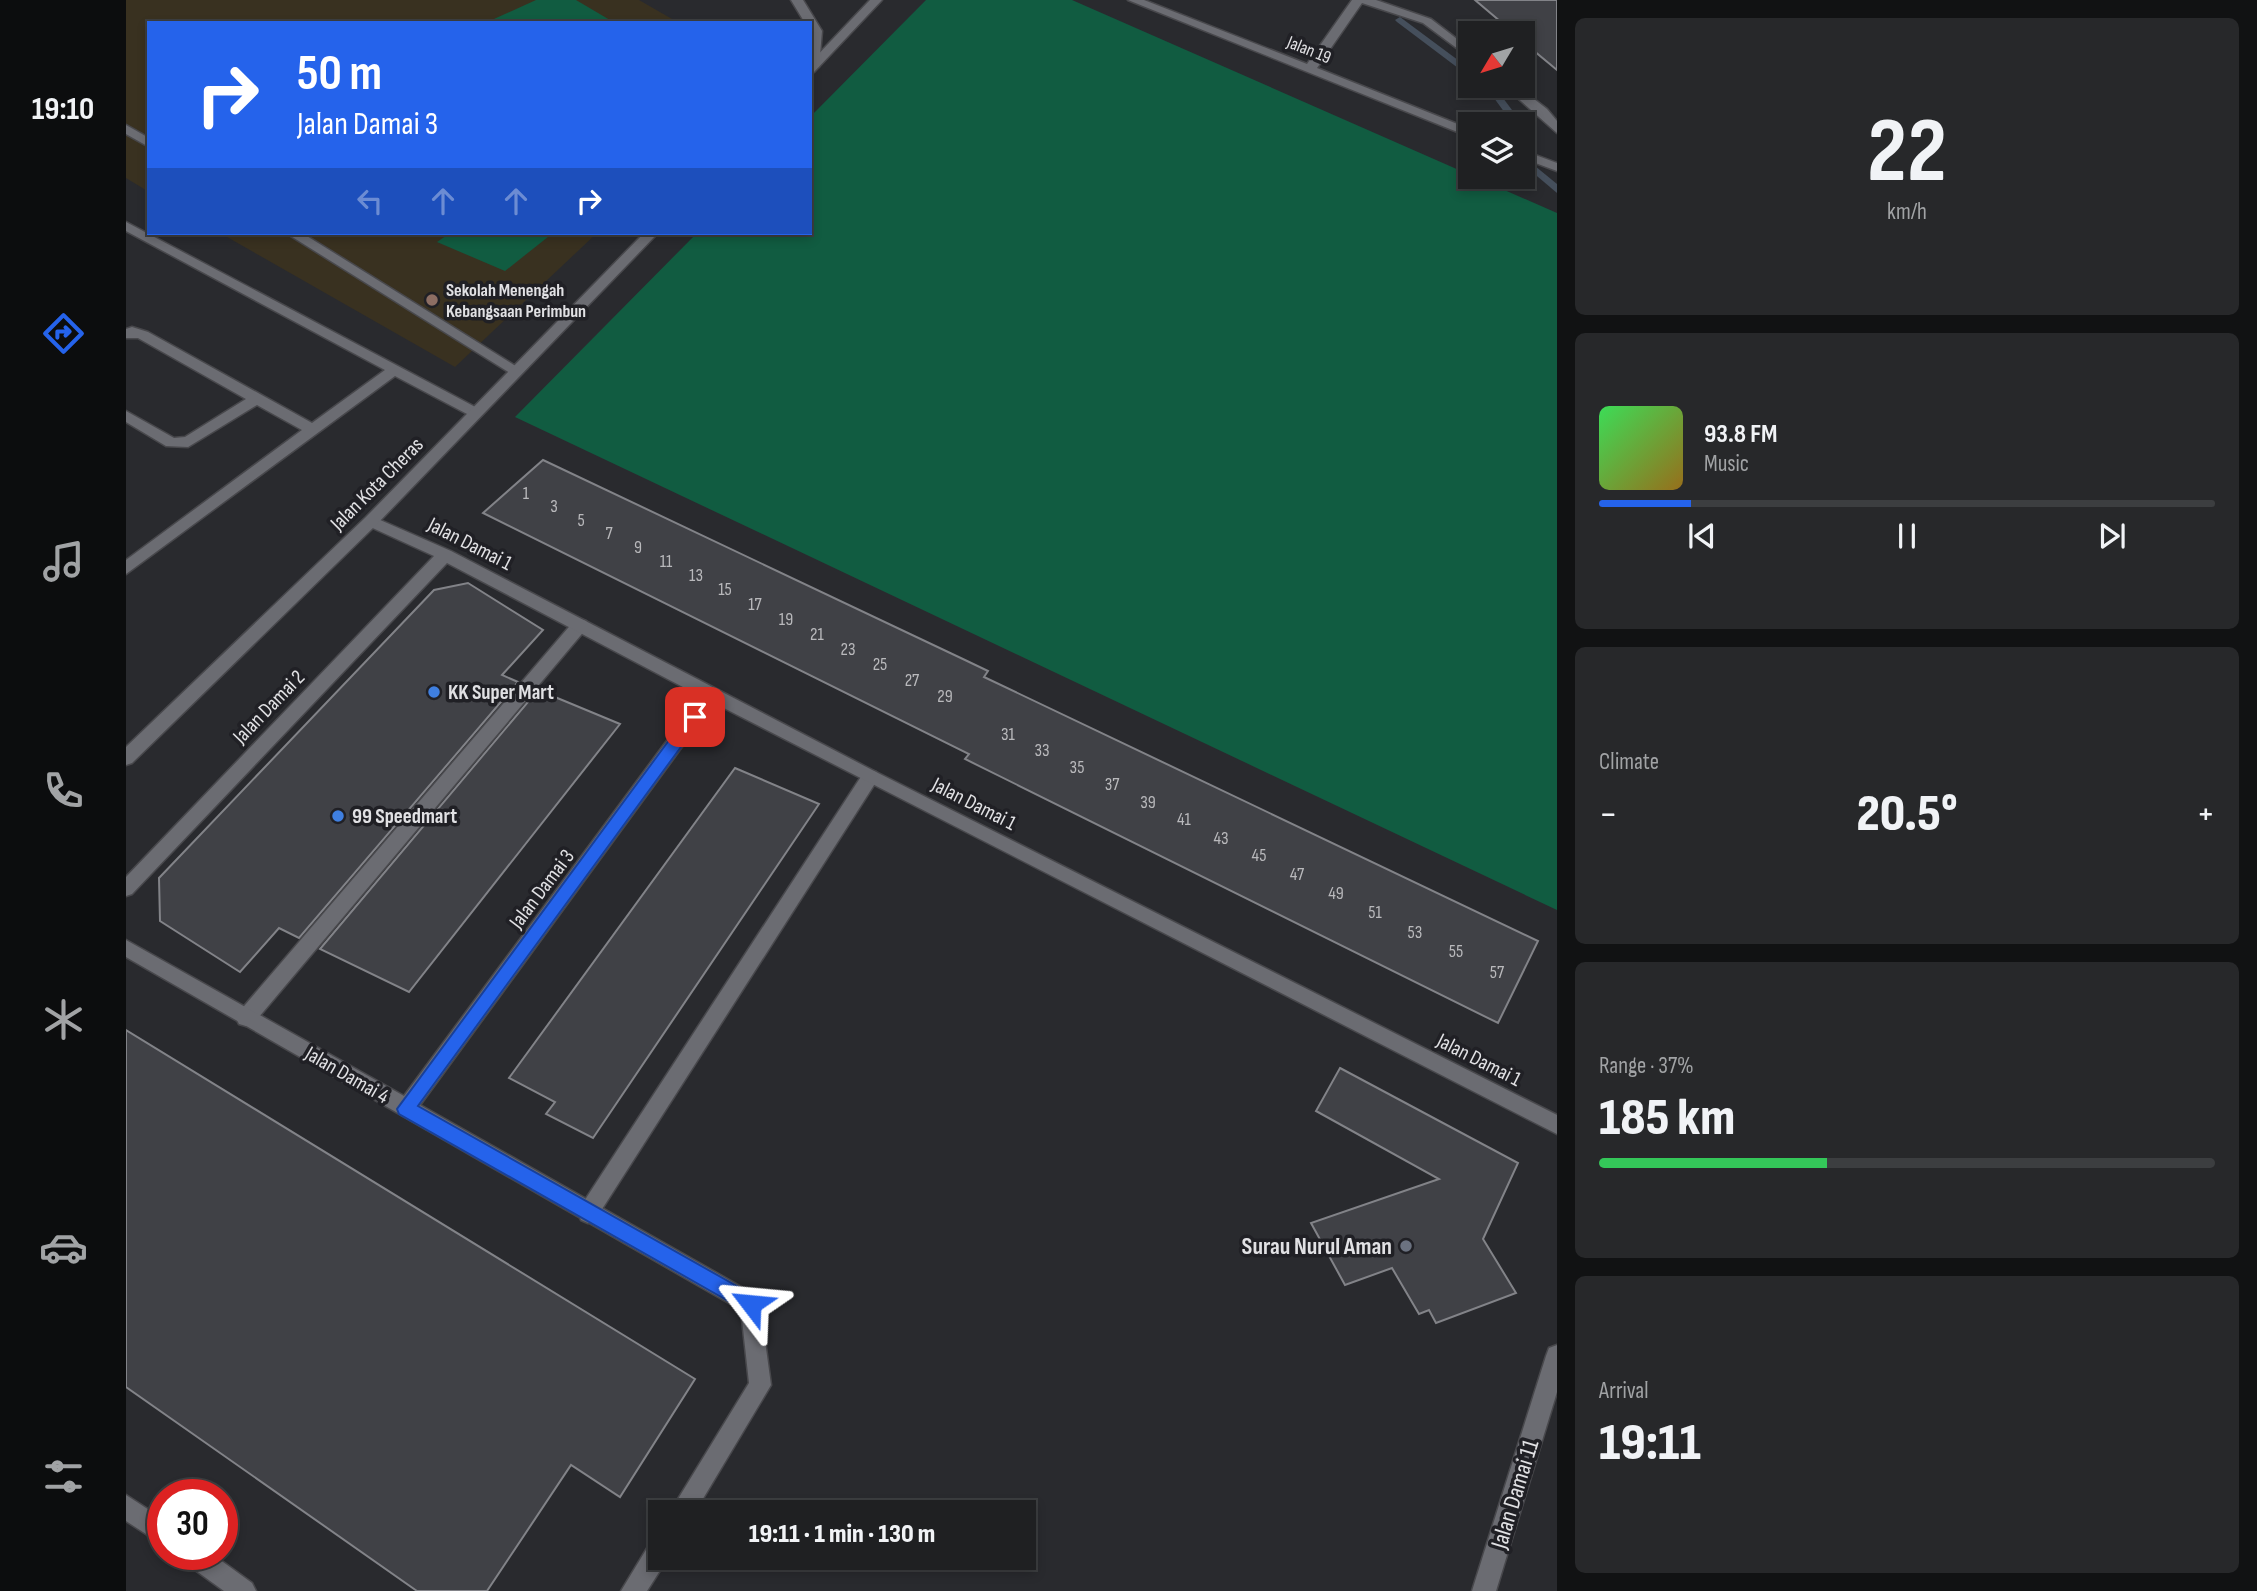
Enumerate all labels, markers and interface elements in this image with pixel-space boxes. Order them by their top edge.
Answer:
north arrow [1458,21,1535,98]
map controls [1458,21,1535,189]
street label: Jalan 19 [1283,31,1334,68]
text: 50 m [297,45,382,104]
icon: right [182,49,273,140]
text: 19:10 [32,90,94,129]
text: 22 [1867,98,1947,207]
text: Jalan Damai 3 [297,105,438,144]
button: layers [1458,112,1535,189]
icon: left [351,182,389,220]
icon: ahead [424,182,462,220]
icon: ahead [497,182,535,220]
icon: right [570,182,608,220]
text: km/h [1887,198,1927,226]
place label: Sekolah Menengah Kebangsaan Perimbun [446,280,586,322]
marker: Sekolah Menengah Kebangsaan Perimbun [424,292,440,308]
icon: directions [39,309,88,358]
text: 93.8 FM [1704,419,1777,450]
street label: Jalan Kota Cheras [325,432,429,536]
text: Music [1704,450,1749,478]
house number: 1 [523,483,530,504]
house number: 3 [550,496,558,517]
house number: 5 [577,510,585,531]
street label: Jalan Damai 1 [423,512,517,576]
icon: previous [1683,517,1721,555]
icon: pause [1888,517,1926,555]
icon: next [2093,517,2131,555]
house number: 7 [605,523,613,544]
icon: music [39,537,88,586]
house number: 9 [634,537,642,558]
house number: 11 [660,551,673,572]
house number: 13 [689,565,703,586]
house number: 15 [718,579,732,600]
house number: 17 [748,594,763,615]
house number: 19 [779,609,793,630]
house number: 21 [810,624,825,645]
house number: 23 [841,639,856,660]
house number: 25 [873,654,887,675]
street label: Jalan Damai 2 [227,665,310,750]
house number: 27 [905,670,920,691]
place label: KK Super Mart [448,680,554,705]
marker: KK Super Mart [426,684,442,700]
house number: 29 [937,686,953,707]
pin [665,687,725,747]
icon: arrive [676,698,714,736]
house number: 31 [1001,724,1016,745]
house number: 33 [1034,740,1050,761]
text: Climate [1599,748,1659,776]
house number: 35 [1070,757,1084,778]
icon: phone [39,766,88,815]
street label: Jalan Damai 1 [927,772,1021,836]
house number: 37 [1105,774,1120,795]
text: 20.5° [1856,783,1958,846]
house number: 39 [1140,792,1156,813]
text: − [1599,792,1618,837]
text: + [2196,792,2215,837]
place label: 99 Speedmart [352,804,457,829]
marker: 99 Speedmart [330,808,346,824]
house number: 41 [1177,809,1192,830]
house number: 43 [1213,828,1229,849]
street label: Jalan Damai 3 [504,845,580,934]
house number: 45 [1252,845,1266,866]
house number: 47 [1290,864,1305,885]
house number: 49 [1328,883,1344,904]
house number: 51 [1368,902,1382,923]
house number: 53 [1408,922,1422,943]
house number: 55 [1449,941,1463,962]
house number: 57 [1490,962,1505,983]
icon: climate [39,995,88,1044]
street label: Jalan Damai 1 [1432,1028,1526,1092]
street label: Jalan Damai 4 [300,1041,394,1109]
text: Range · 37% [1599,1052,1694,1080]
text: 185 km [1599,1087,1735,1150]
icon: car [39,1223,88,1272]
place label: Surau Nurul Aman [1242,1232,1392,1261]
marker: Surau Nurul Aman [1398,1238,1414,1254]
position arrow [714,1267,788,1341]
text: Arrival [1599,1377,1648,1405]
text: 19:11 [1599,1412,1701,1475]
street label: Jalan Damai 11 [1484,1435,1545,1553]
icon: filters [39,1452,88,1501]
speed limit sign: 30 [147,1479,238,1570]
text: 19:11 · 1 min · 130 m [749,1519,935,1550]

